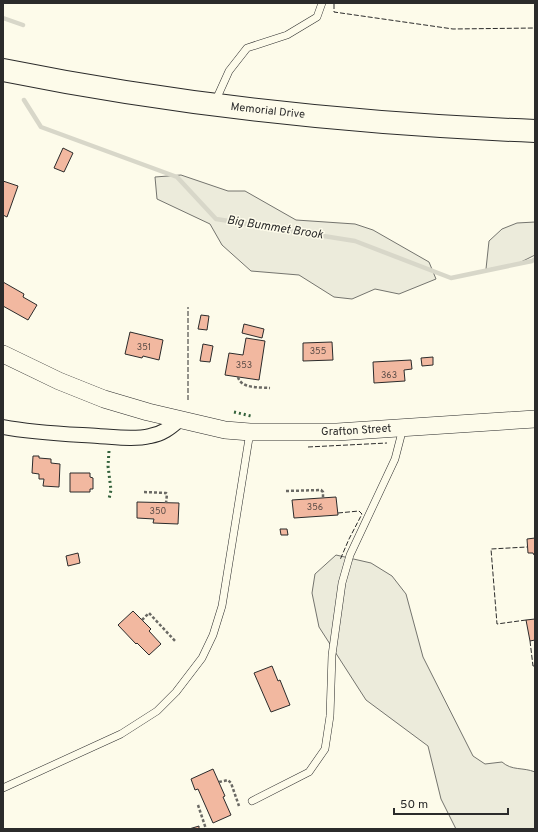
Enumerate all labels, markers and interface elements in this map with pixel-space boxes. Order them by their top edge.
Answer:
street label: Memorial Drive [230,100,306,122]
water label: Big Bummet Brook [226,212,325,244]
house number: 351 [137,342,151,353]
house number: 355 [310,346,326,357]
house number: 353 [236,360,252,371]
house number: 363 [381,370,397,381]
street label: Grafton Street [321,421,392,439]
house number: 356 [307,502,323,513]
house number: 350 [150,506,167,517]
scale bar [394,790,508,816]
text: 50 m [400,797,428,813]

